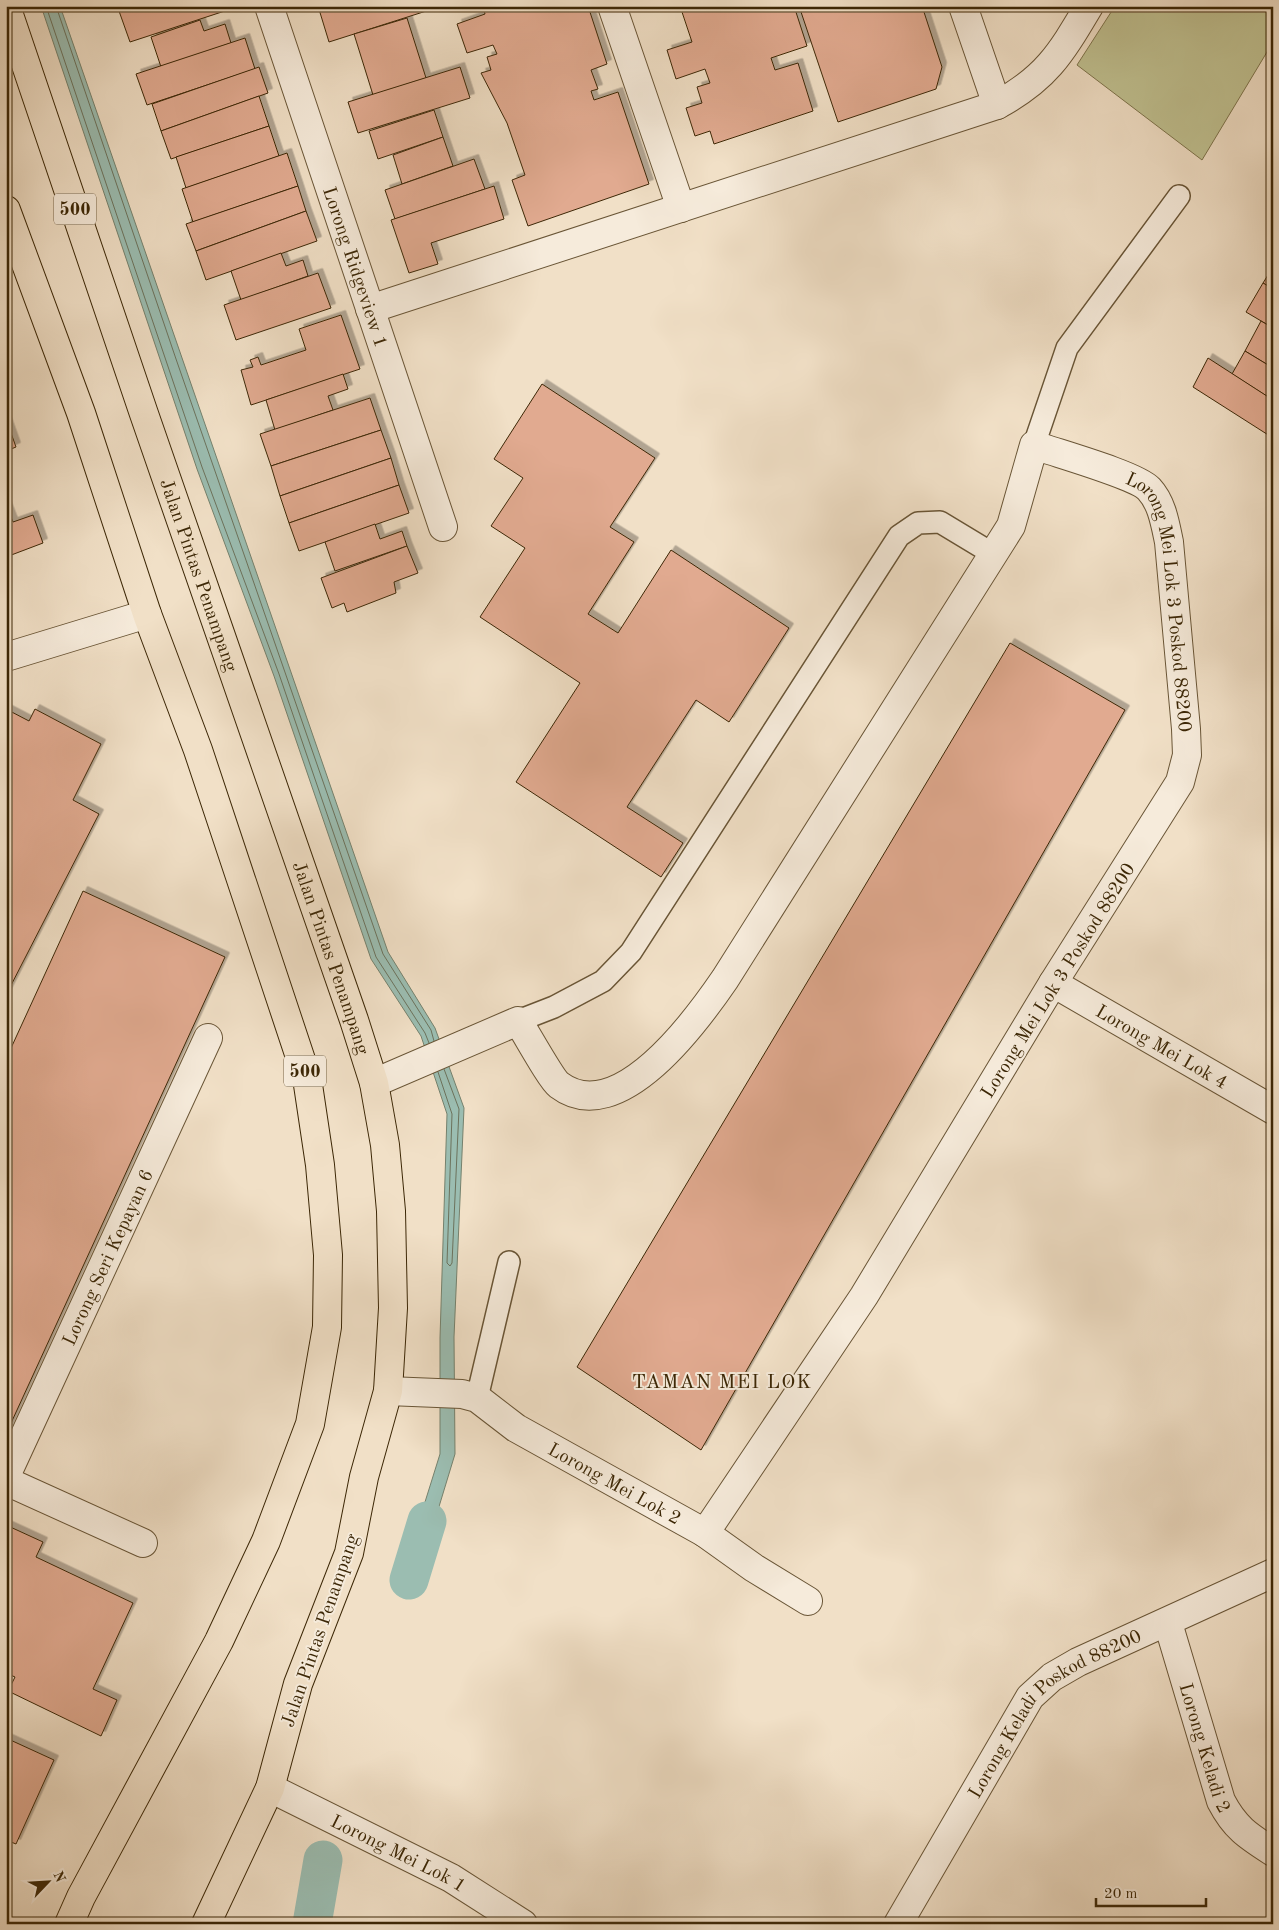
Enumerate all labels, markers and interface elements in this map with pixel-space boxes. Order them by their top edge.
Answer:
street label: Lorong Ridgeview 1 [318,185,389,350]
road number: 500 [54,193,96,224]
street label: Lorong Mei Lok 3 Poskod 88200 [1122,470,1193,733]
street label: Jalan Pintas Penampang [155,477,240,675]
street label: Jalan Pintas Penampang [288,859,372,1058]
street label: Lorong Mei Lok 3 Poskod 88200 [979,860,1140,1102]
street label: Lorong Mei Lok 4 [1092,1003,1230,1094]
road number: 500 [284,1056,326,1086]
street label: Lorong Seri Kepayan 6 [60,1167,158,1349]
district label: TAMAN MEI LOK [632,1373,812,1393]
street label: Lorong Mei Lok 2 [544,1441,683,1530]
street label: Jalan Pintas Penampang [279,1531,364,1730]
street label: Lorong Keladi Poskod 88200 [966,1627,1145,1802]
street label: Lorong Keladi 2 [1174,1681,1233,1817]
street label: Lorong Mei Lok 1 [327,1813,468,1897]
north arrow [22,1858,72,1908]
text: N [50,1869,68,1885]
scale bar [1096,1875,1206,1907]
text: 20 m [1104,1887,1138,1902]

